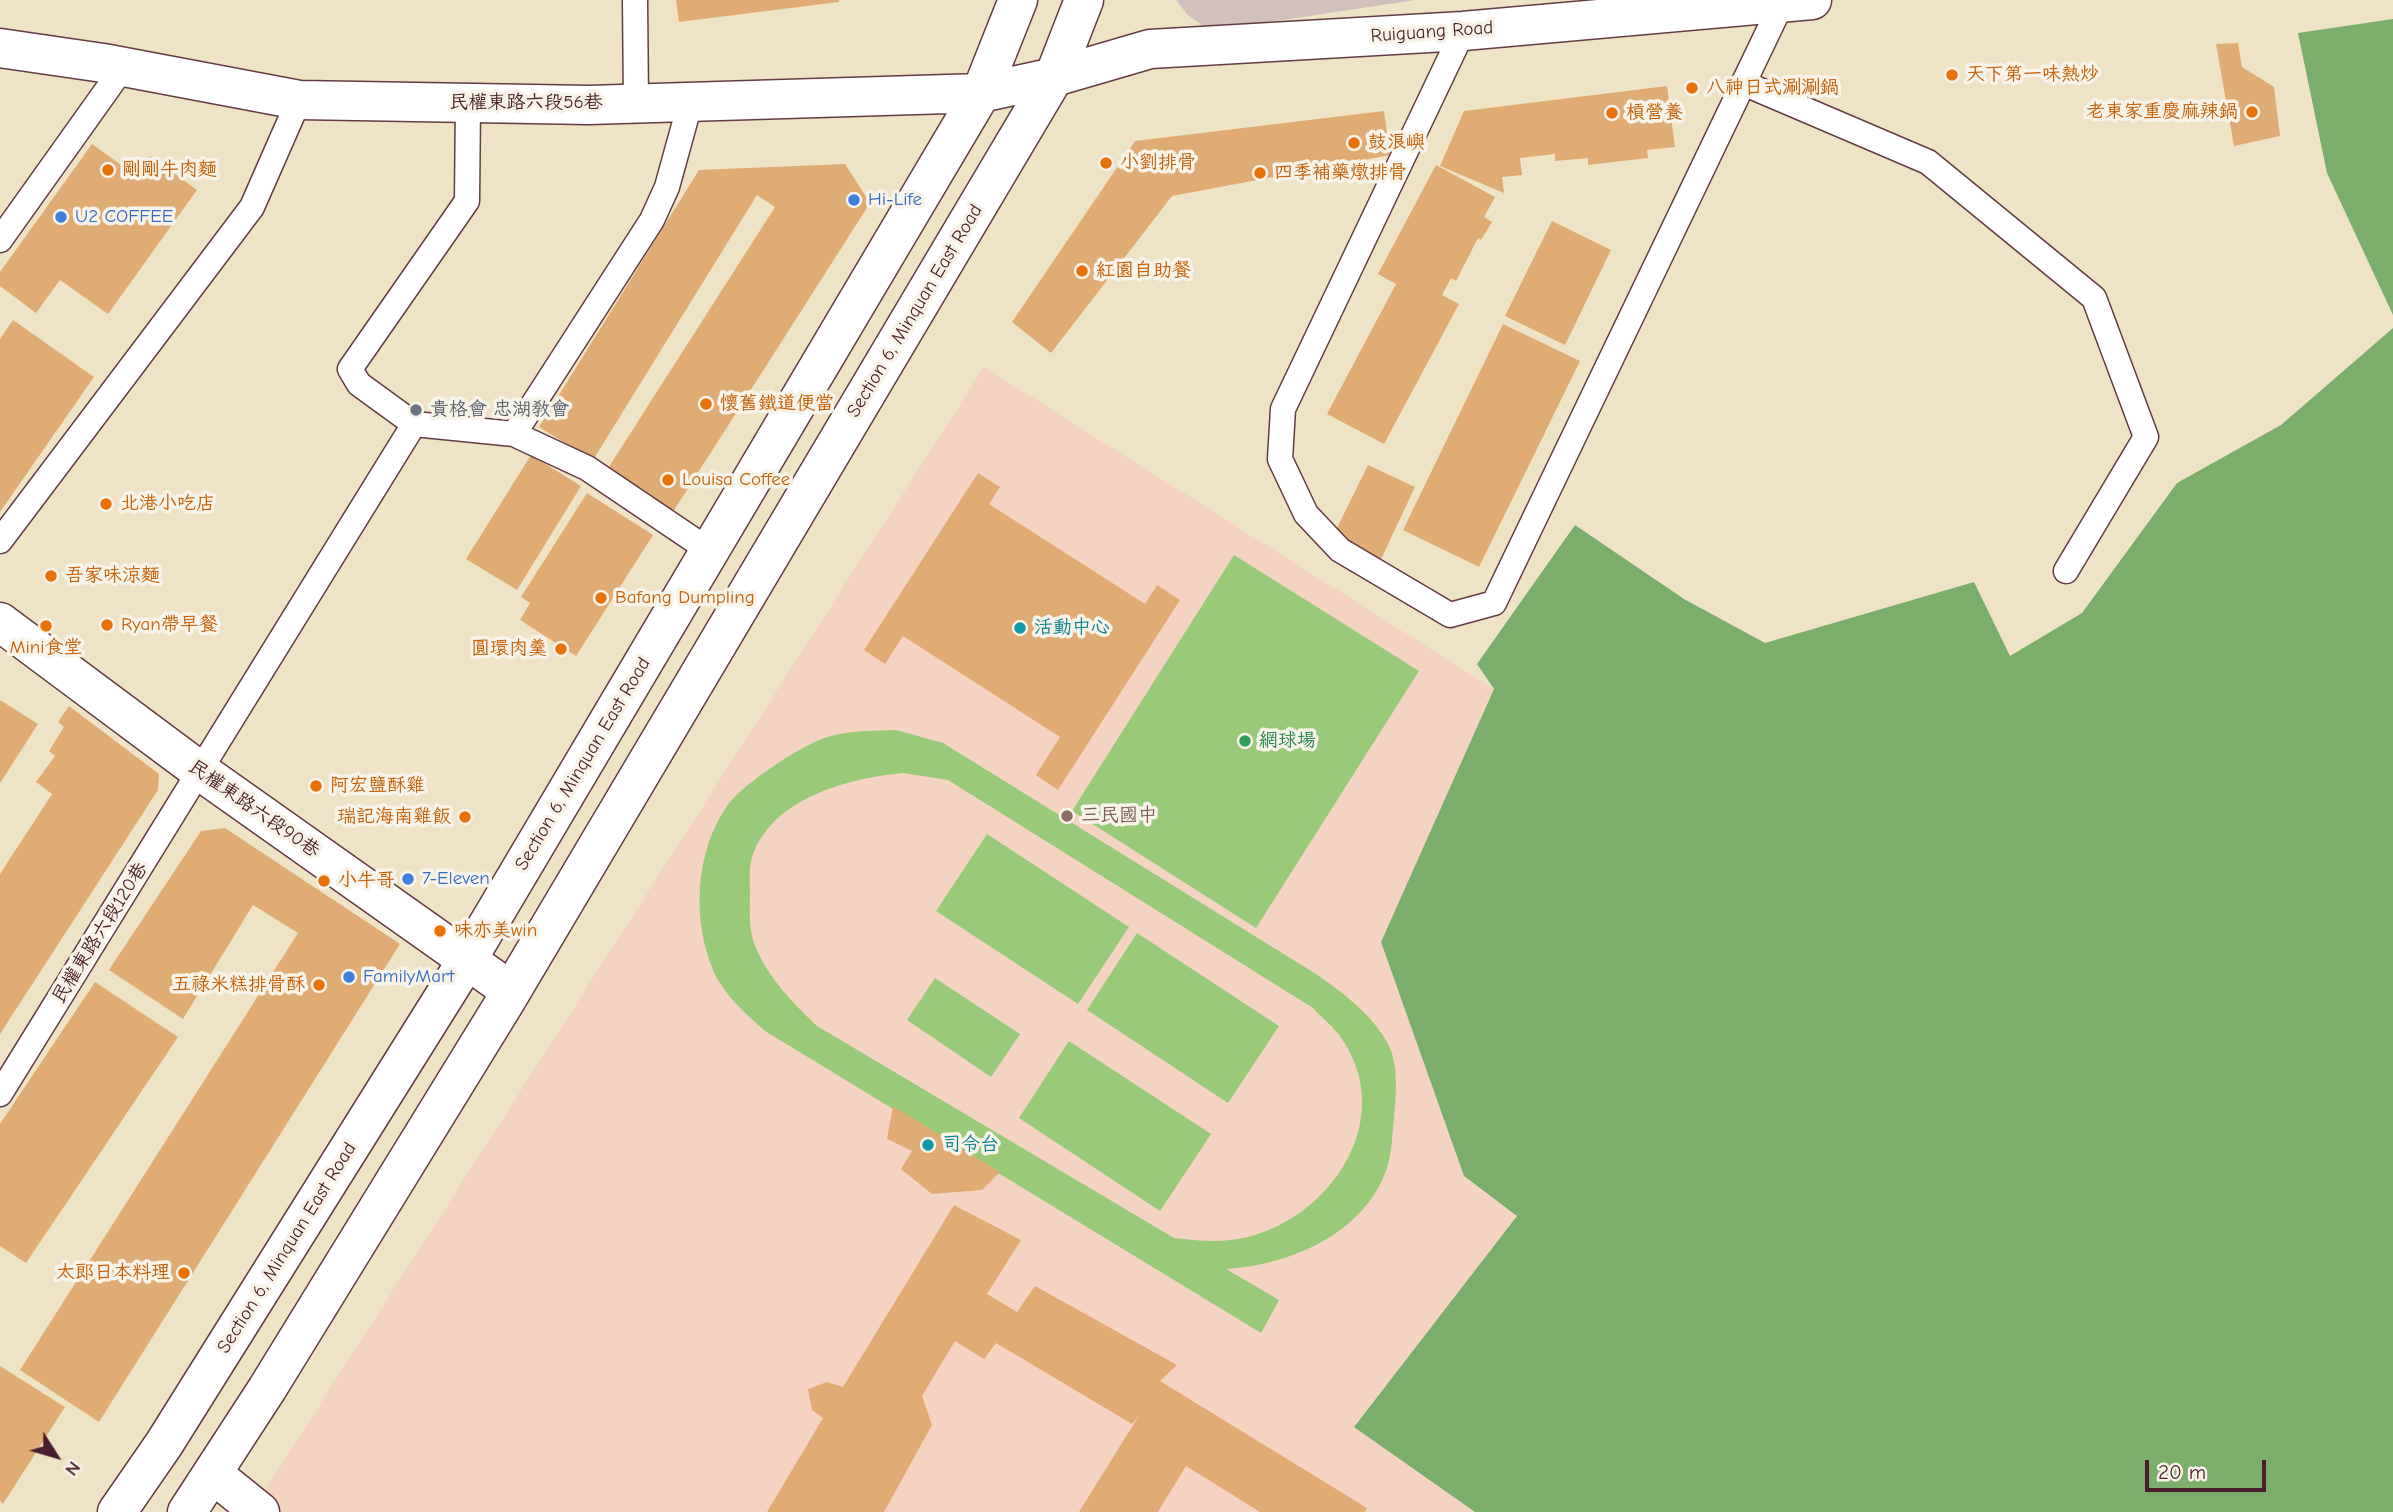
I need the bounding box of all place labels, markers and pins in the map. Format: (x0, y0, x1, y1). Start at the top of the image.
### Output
place label: 天下第一味熱炒 (1966, 64, 2099, 86)
marker: 天下第一味熱炒 (1944, 67, 1960, 83)
place label: 八神日式涮涮鍋 (1706, 77, 1839, 99)
marker: 八神日式涮涮鍋 (1684, 80, 1700, 96)
place label: 老東家重慶麻辣鍋 (2086, 101, 2238, 123)
place label: 槓營養 (1626, 102, 1683, 124)
marker: 老東家重慶麻辣鍋 (2244, 104, 2260, 120)
marker: 槓營養 (1604, 105, 1620, 121)
place label: 鼓浪嶼 (1368, 132, 1425, 154)
marker: 鼓浪嶼 (1346, 135, 1362, 151)
place label: 小劉排骨 (1120, 152, 1196, 174)
marker: 小劉排骨 (1098, 155, 1114, 171)
place label: 剛剛牛肉麵 (122, 159, 217, 181)
marker: 剛剛牛肉麵 (100, 162, 116, 178)
place label: 四季補藥燉排骨 (1274, 162, 1407, 184)
marker: 四季補藥燉排骨 (1252, 165, 1268, 181)
place label: Hi-Life (868, 189, 922, 211)
marker: Hi-Life (846, 192, 862, 208)
place label: U2 COFFEE (75, 206, 173, 228)
marker: U2 COFFEE (53, 209, 69, 225)
place label: 紅園自助餐 (1096, 260, 1191, 282)
marker: 紅園自助餐 (1074, 263, 1090, 279)
place label: 懷舊鐵道便當 (720, 393, 834, 415)
marker: 懷舊鐵道便當 (698, 396, 714, 412)
place label: 貴格會 忠湖教會 (430, 399, 569, 421)
marker: 貴格會 忠湖教會 (408, 402, 424, 418)
place label: Louisa Coffee (682, 469, 790, 491)
marker: Louisa Coffee (660, 472, 676, 488)
place label: 北港小吃店 (120, 493, 215, 515)
marker: 北港小吃店 (98, 496, 114, 512)
place label: 吾家味涼麵 (65, 565, 160, 587)
marker: 吾家味涼麵 (43, 568, 59, 584)
place label: Bafang Dumpling (615, 587, 755, 609)
marker: Bafang Dumpling (593, 590, 609, 606)
place label: Ryan帶早餐 (121, 614, 218, 636)
marker: Ryan帶早餐 (99, 617, 115, 633)
place label: 活動中心 (1034, 617, 1110, 639)
marker: Mini食堂 (38, 618, 54, 634)
marker: 活動中心 (1012, 620, 1028, 636)
place label: Mini食堂 (9, 637, 83, 659)
place label: 圓環肉羹 (471, 638, 547, 660)
marker: 圓環肉羹 (553, 641, 569, 657)
place label: 網球場 (1259, 730, 1316, 752)
marker: 網球場 (1237, 733, 1253, 749)
place label: 阿宏鹽酥雞 (330, 775, 425, 797)
marker: 阿宏鹽酥雞 (308, 778, 324, 794)
place label: 三民國中 (1081, 805, 1157, 827)
place label: 瑞記海南雞飯 (337, 806, 451, 828)
marker: 三民國中 (1059, 808, 1075, 824)
marker: 瑞記海南雞飯 (457, 809, 473, 825)
place label: 7-Eleven (422, 868, 490, 890)
place label: 小牛哥 (338, 870, 395, 892)
marker: 7-Eleven (400, 871, 416, 887)
marker: 小牛哥 (316, 873, 332, 889)
place label: 味亦美win (454, 920, 537, 942)
marker: 味亦美win (432, 923, 448, 939)
place label: FamilyMart (363, 966, 454, 988)
marker: FamilyMart (341, 969, 357, 985)
place label: 五祿米糕排骨酥 (172, 974, 305, 996)
marker: 五祿米糕排骨酥 (311, 977, 327, 993)
place label: 司令台 (942, 1134, 999, 1156)
marker: 司令台 (920, 1137, 936, 1153)
place label: 太郎日本料理 (56, 1262, 170, 1284)
marker: 太郎日本料理 (176, 1265, 192, 1281)

